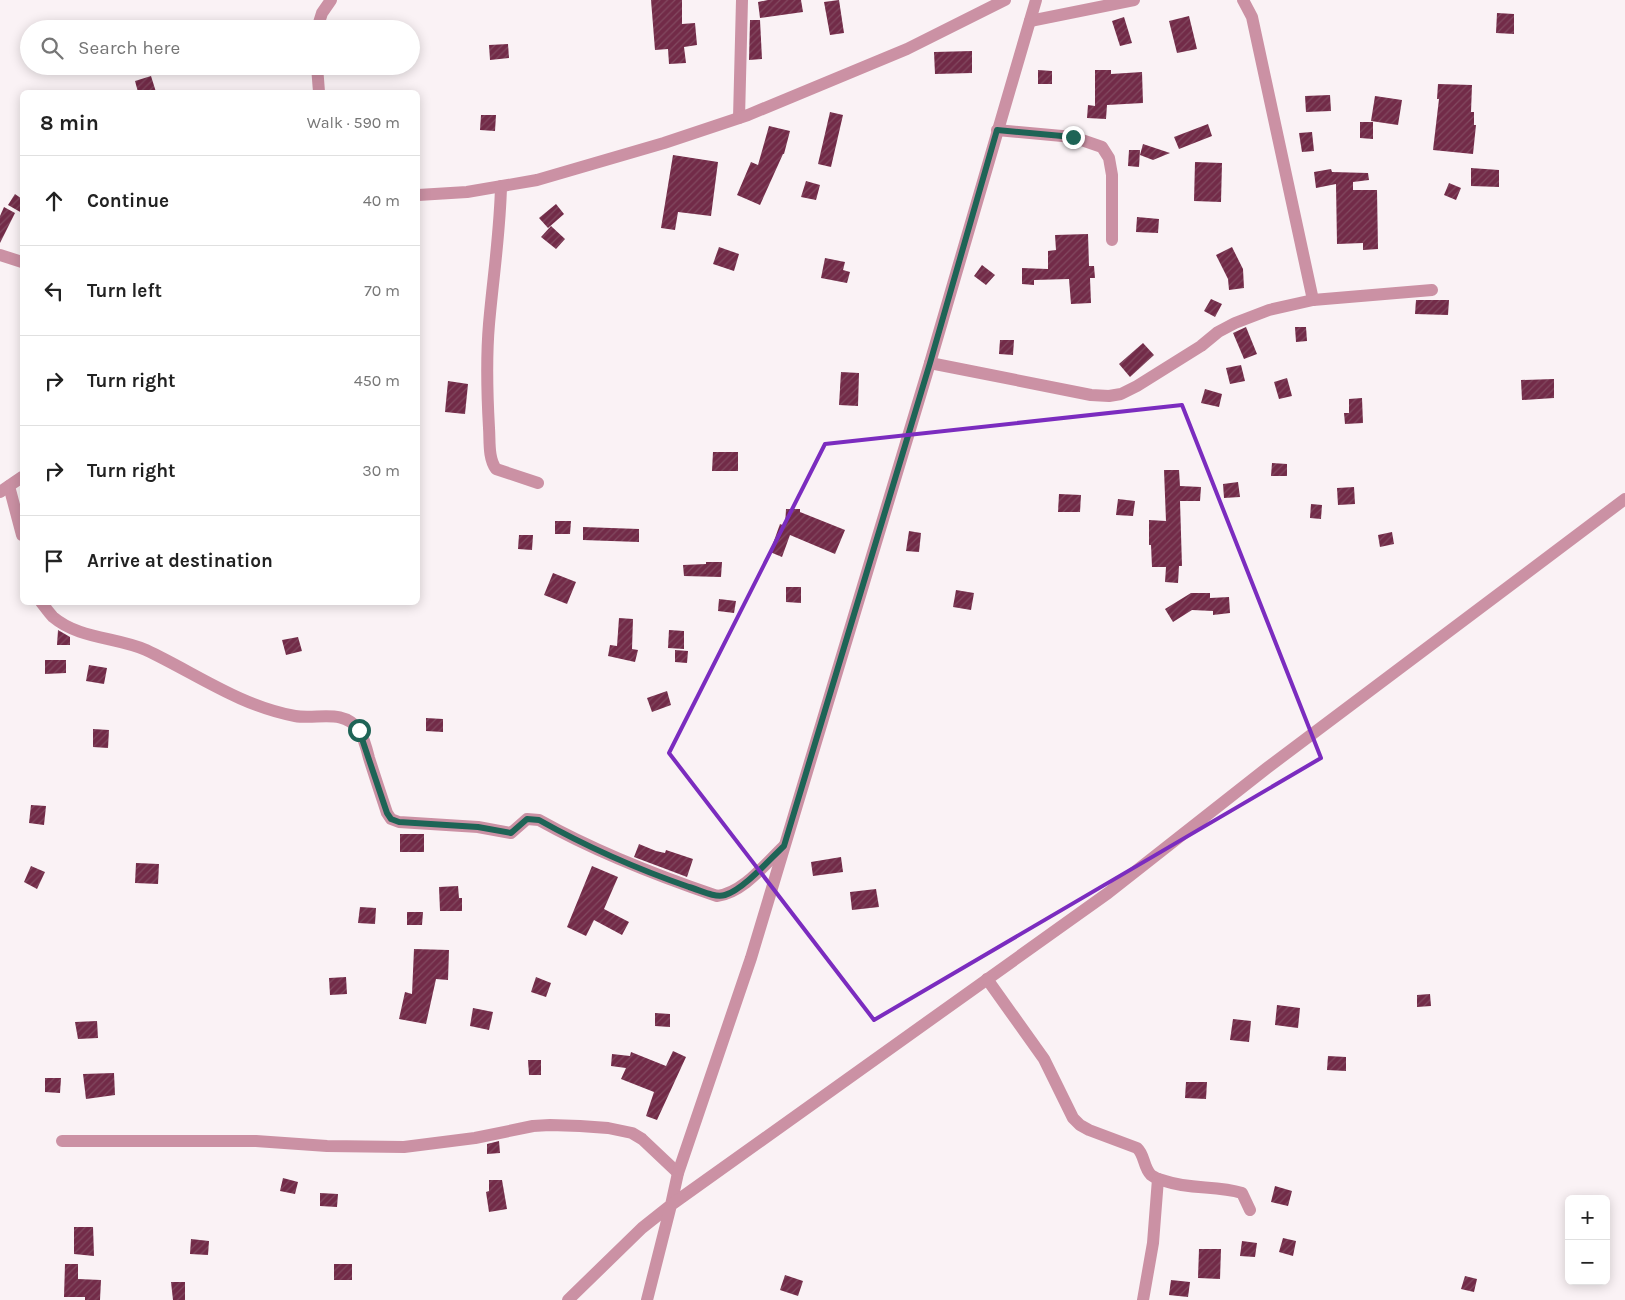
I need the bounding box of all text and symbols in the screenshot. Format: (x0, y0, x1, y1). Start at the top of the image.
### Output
search box (20, 20, 420, 75)
icon: search (38, 34, 66, 62)
text: Search here (78, 37, 180, 59)
text: 8 min (40, 111, 99, 135)
text: Walk · 590 m (307, 113, 400, 132)
route end (1062, 126, 1085, 149)
icon: ahead (40, 187, 68, 215)
text: Continue (87, 190, 169, 212)
text: 40 m (363, 191, 400, 210)
icon: left (40, 277, 68, 305)
text: Turn left (87, 280, 162, 302)
text: 70 m (364, 281, 400, 300)
icon: right (40, 367, 68, 395)
text: Turn right (87, 370, 176, 392)
text: 450 m (354, 371, 400, 390)
icon: right (40, 457, 68, 485)
text: Turn right (87, 460, 176, 482)
text: 30 m (362, 461, 400, 480)
icon: arrive (40, 547, 68, 575)
text: Arrive at destination (87, 550, 273, 572)
route start (348, 719, 371, 742)
map controls (1565, 1195, 1610, 1285)
button: + (1565, 1195, 1610, 1240)
button: − (1565, 1240, 1610, 1285)

